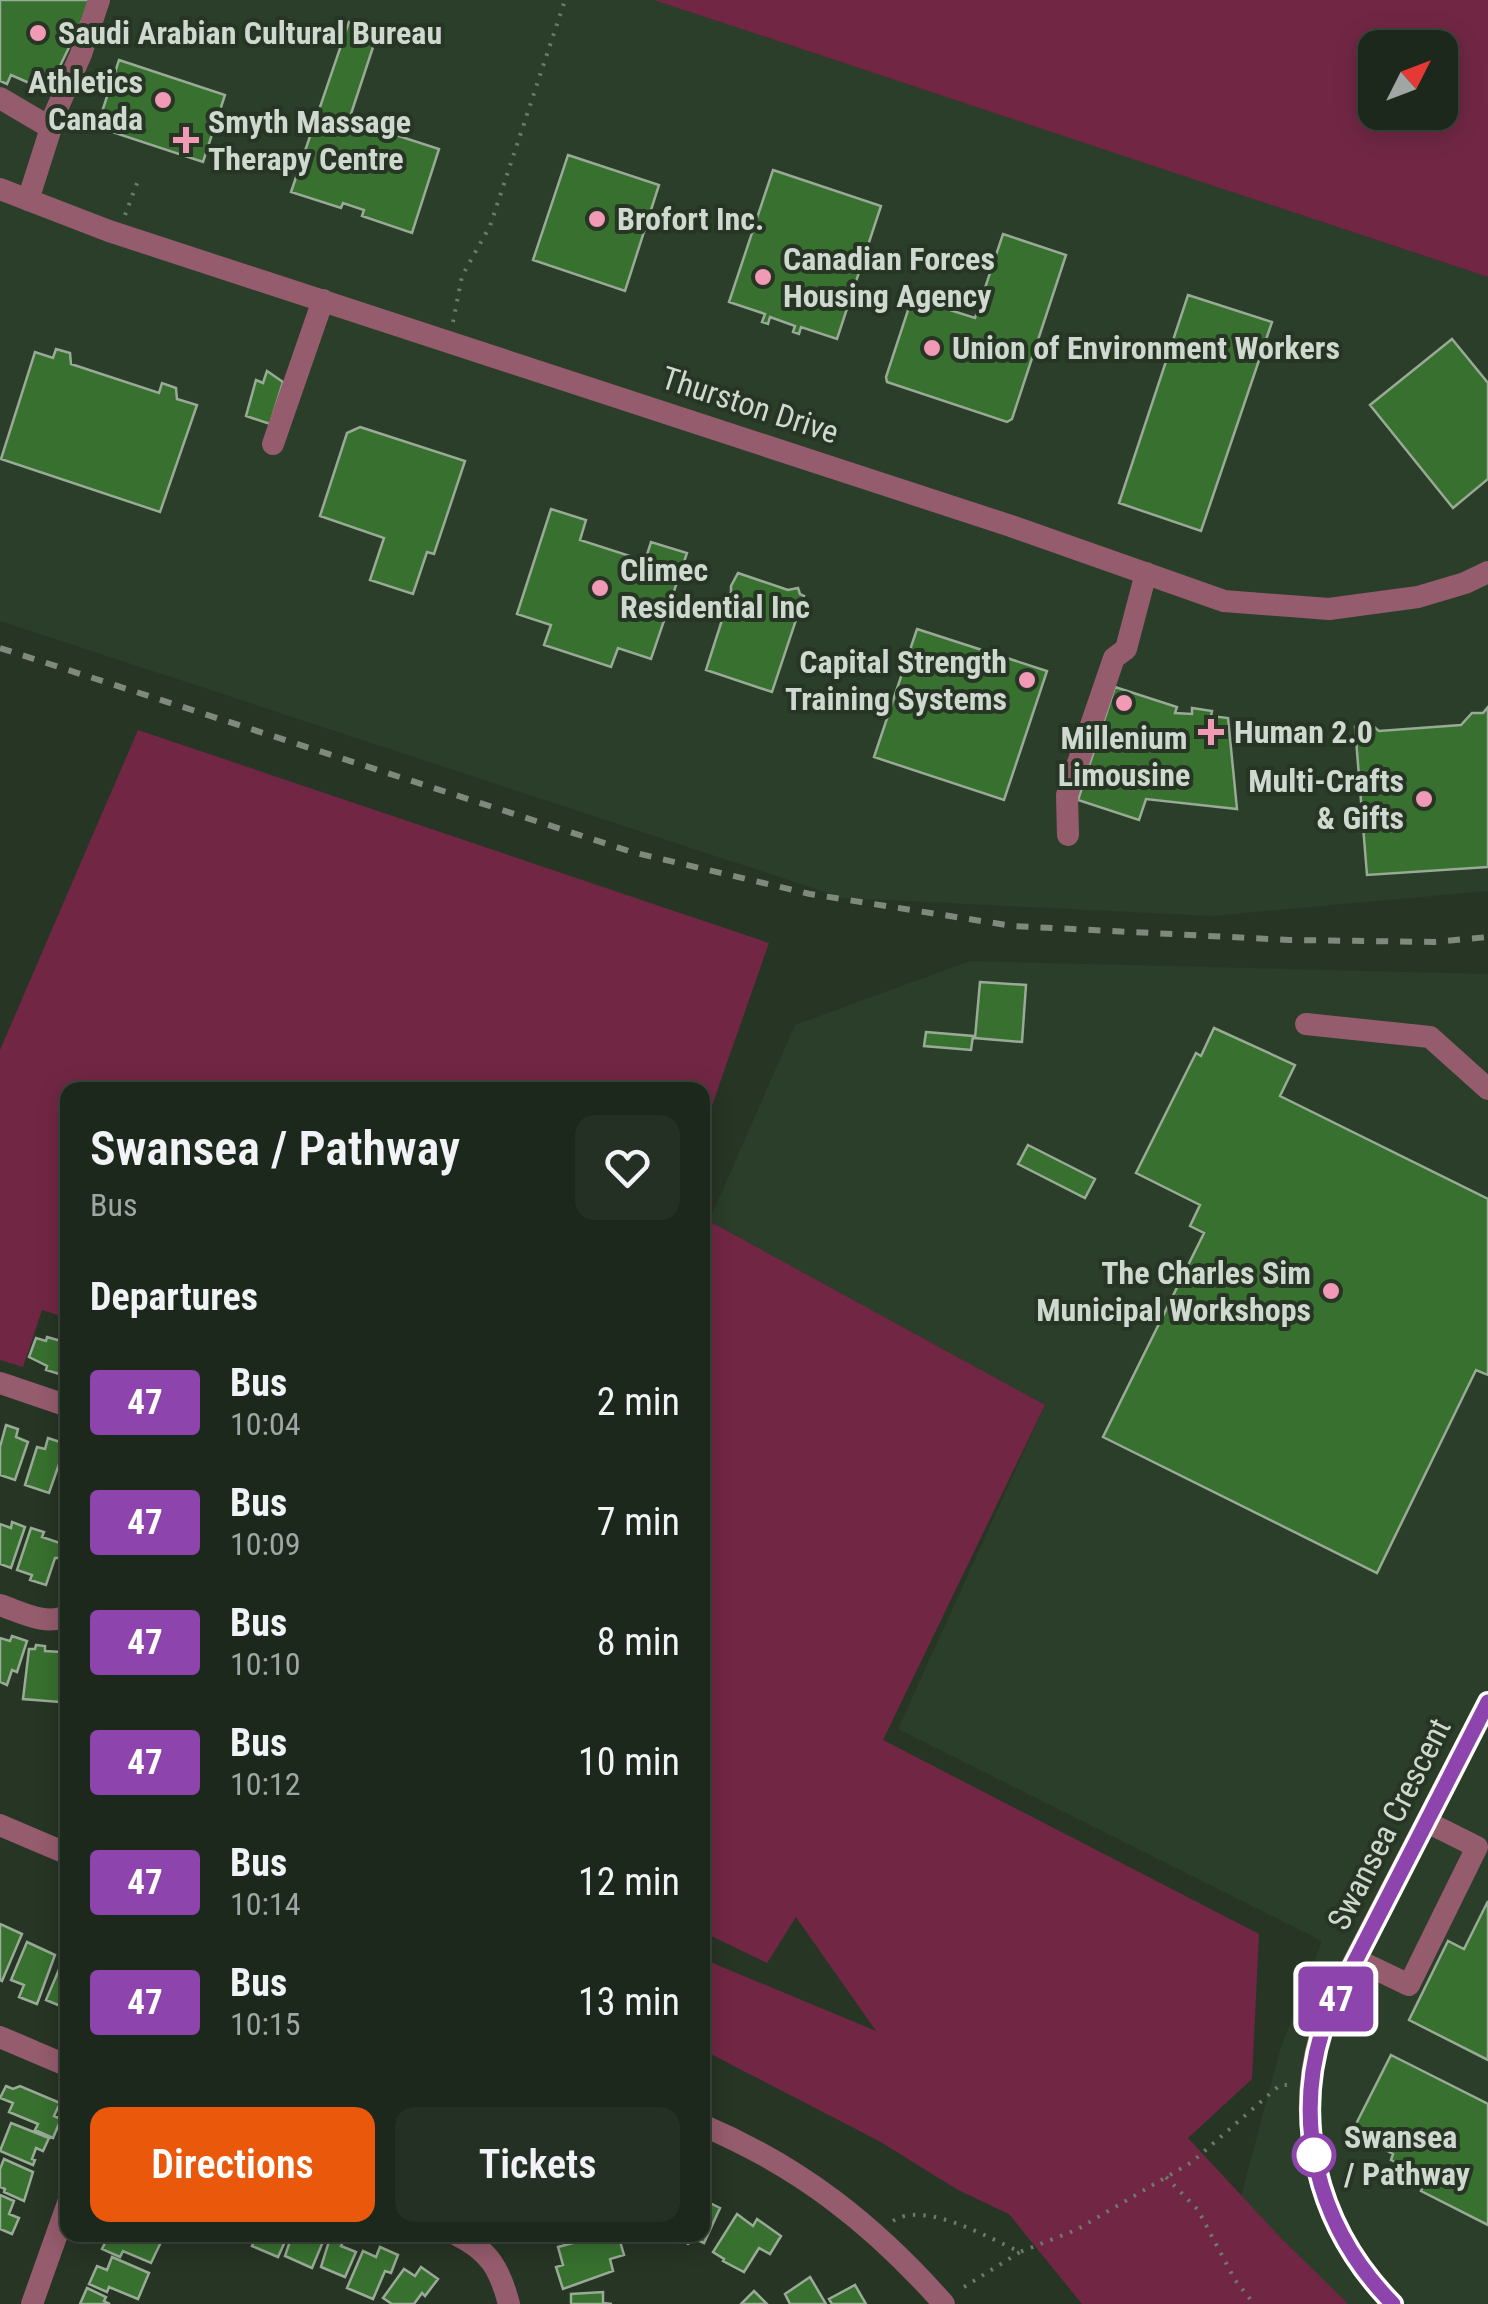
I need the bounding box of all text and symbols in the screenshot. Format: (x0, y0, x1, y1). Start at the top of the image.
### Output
place label: Saudi Arabian Cultural Bureau (58, 14, 442, 52)
marker: Saudi Arabian Cultural Bureau (27, 22, 49, 44)
north arrow (1358, 30, 1458, 130)
map controls (1358, 30, 1458, 130)
place label: Athletics Canada (28, 63, 143, 138)
marker: Athletics Canada (152, 89, 174, 111)
place label: Smyth Massage Therapy Centre (208, 103, 411, 178)
marker: Smyth Massage Therapy Centre (173, 127, 199, 153)
place label: Brofort Inc. (617, 200, 764, 238)
marker: Brofort Inc. (586, 208, 608, 230)
place label: Canadian Forces Housing Agency (783, 240, 995, 315)
marker: Canadian Forces Housing Agency (752, 266, 774, 288)
place label: Union of Environment Workers (952, 329, 1340, 367)
marker: Union of Environment Workers (921, 337, 943, 359)
street label: Thurston Drive (657, 359, 843, 451)
place label: Climec Residential Inc (620, 551, 810, 626)
marker: Climec Residential Inc (589, 577, 611, 599)
place label: Capital Strength Training Systems (785, 643, 1007, 718)
marker: Capital Strength Training Systems (1016, 669, 1038, 691)
marker: Millenium Limousine (1113, 692, 1135, 714)
place label: Human 2.0 (1234, 713, 1373, 751)
place label: Millenium Limousine (1058, 719, 1190, 794)
marker: Human 2.0 (1198, 719, 1224, 745)
place label: Multi-Crafts & Gifts (1248, 762, 1404, 837)
marker: Multi-Crafts & Gifts (1413, 788, 1435, 810)
button: heart (575, 1115, 680, 1220)
text: Swansea / Pathway (90, 1120, 460, 1177)
text: Bus (90, 1186, 138, 1224)
place label: The Charles Sim Municipal Workshops (1036, 1254, 1311, 1329)
text: Departures (90, 1275, 258, 1319)
marker: The Charles Sim Municipal Workshops (1320, 1280, 1342, 1302)
text: Bus (230, 1361, 287, 1405)
text: 2 min (597, 1380, 680, 1424)
text: 47 (127, 1382, 163, 1423)
text: 10:04 (230, 1405, 301, 1443)
text: Bus (230, 1481, 287, 1525)
text: 7 min (597, 1500, 680, 1544)
text: 47 (127, 1502, 163, 1543)
text: 10:09 (230, 1525, 301, 1563)
text: Bus (230, 1601, 287, 1645)
text: 8 min (597, 1620, 680, 1664)
text: 47 (127, 1622, 163, 1663)
text: 10:10 (230, 1645, 301, 1683)
street label: Swansea Crescent (1319, 1712, 1459, 1936)
text: Bus (230, 1721, 287, 1765)
text: 10 min (578, 1740, 680, 1784)
text: 47 (127, 1742, 163, 1783)
text: 10:12 (230, 1765, 301, 1803)
text: Bus (230, 1841, 287, 1885)
text: 12 min (578, 1860, 680, 1904)
text: 47 (127, 1862, 163, 1903)
text: 10:14 (230, 1885, 301, 1923)
text: Bus (230, 1961, 287, 2005)
line badge: 47 (1291, 1966, 1381, 2032)
text: 47 (1318, 1979, 1354, 2020)
text: 13 min (578, 1980, 680, 2024)
text: 47 (127, 1982, 163, 2023)
text: 10:15 (230, 2005, 301, 2043)
button: Directions (90, 2107, 375, 2222)
button: Tickets (395, 2107, 680, 2222)
place label: Swansea / Pathway (1343, 2118, 1470, 2193)
marker: Swansea / Pathway (1293, 2134, 1335, 2176)

